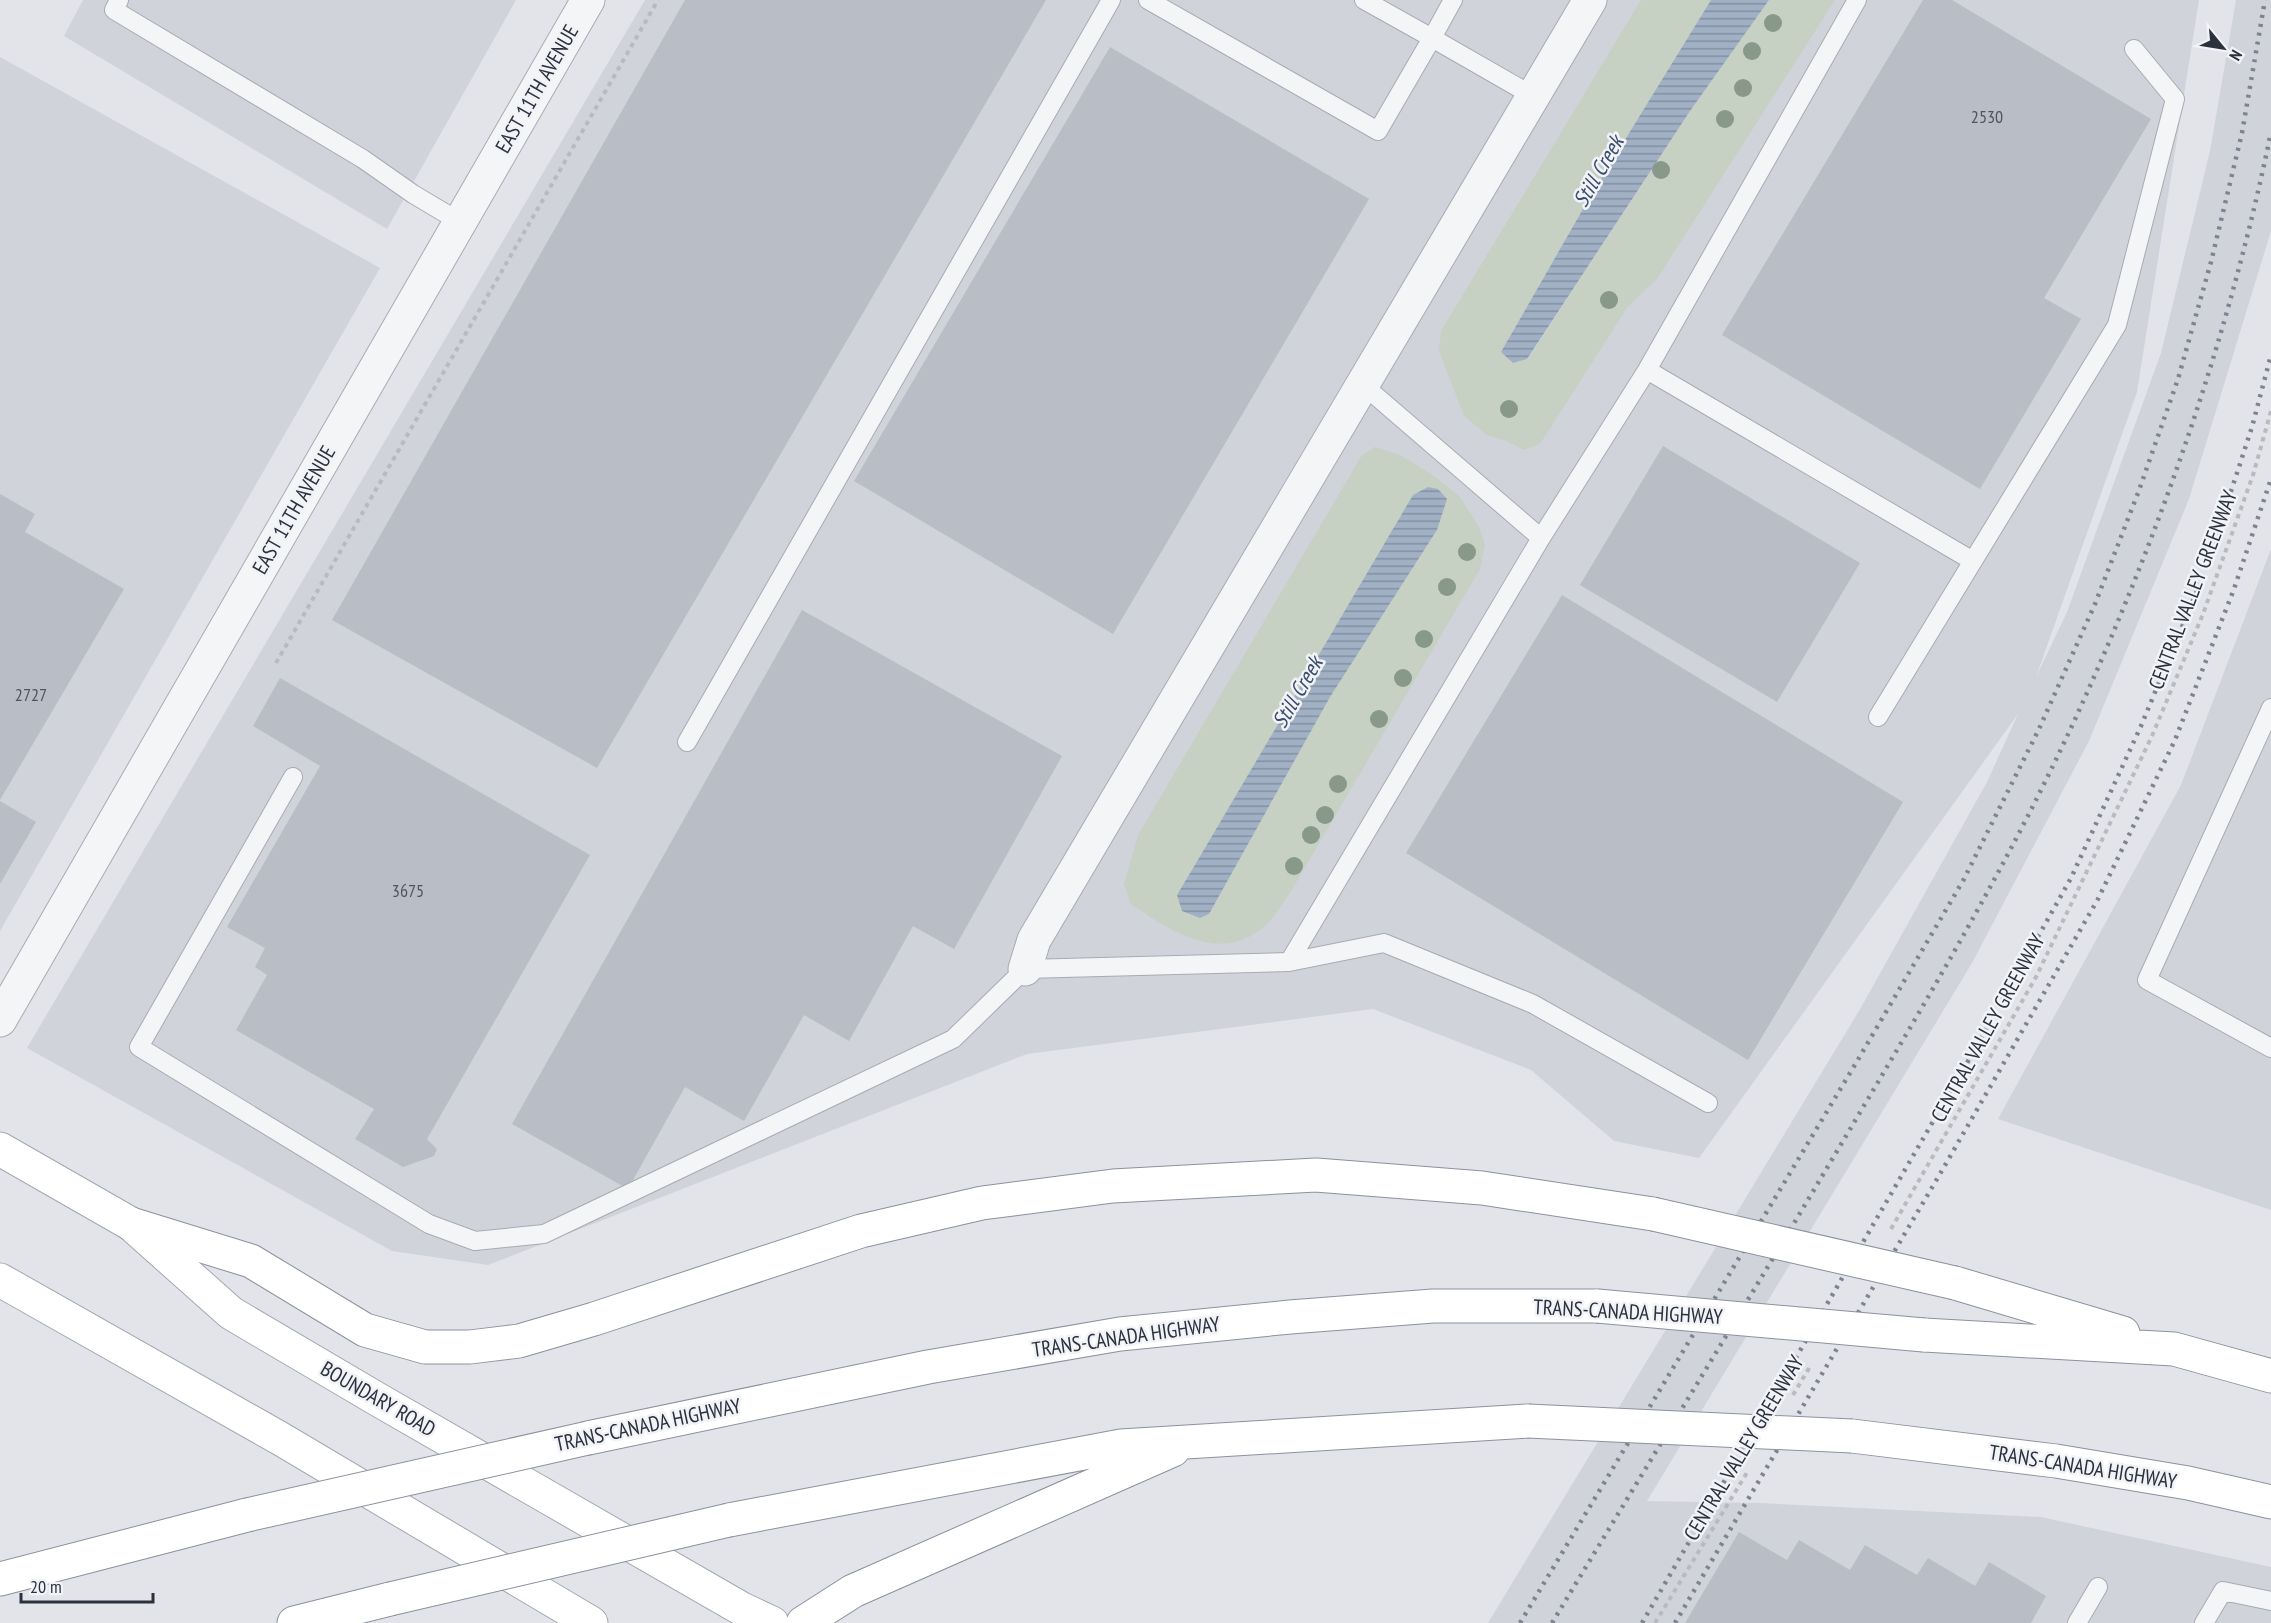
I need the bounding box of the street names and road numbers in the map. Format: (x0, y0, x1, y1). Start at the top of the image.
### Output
street label: EAST 11TH AVENUE (489, 20, 584, 158)
street label: EAST 11TH AVENUE (246, 441, 341, 579)
street label: CENTRAL VALLEY GREENWAY (2142, 486, 2243, 693)
street label: CENTRAL VALLEY GREENWAY (1925, 928, 2051, 1127)
street label: TRANS-CANADA HIGHWAY (1533, 1293, 1724, 1330)
street label: TRANS-CANADA HIGHWAY (1030, 1310, 1222, 1363)
street label: CENTRAL VALLEY GREENWAY (1678, 1350, 1810, 1545)
street label: BOUNDARY ROAD (316, 1355, 441, 1442)
street label: TRANS-CANADA HIGHWAY (552, 1392, 744, 1457)
street label: TRANS-CANADA HIGHWAY (1987, 1438, 2179, 1495)

